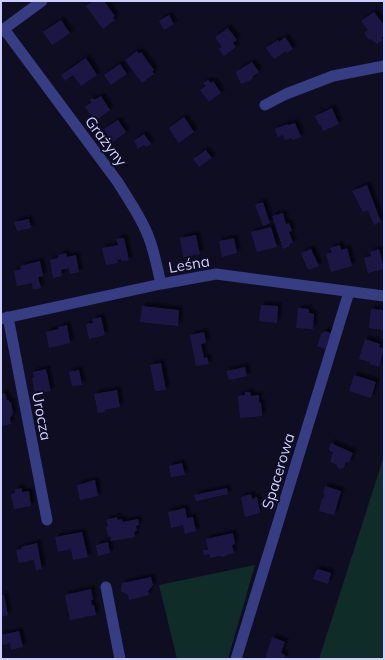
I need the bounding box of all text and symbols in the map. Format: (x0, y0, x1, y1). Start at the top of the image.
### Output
street label: Grażyny (81, 112, 131, 170)
street label: Leśna (167, 251, 211, 277)
street label: Urocza (28, 390, 56, 442)
street label: Spacerowa (257, 431, 299, 511)

